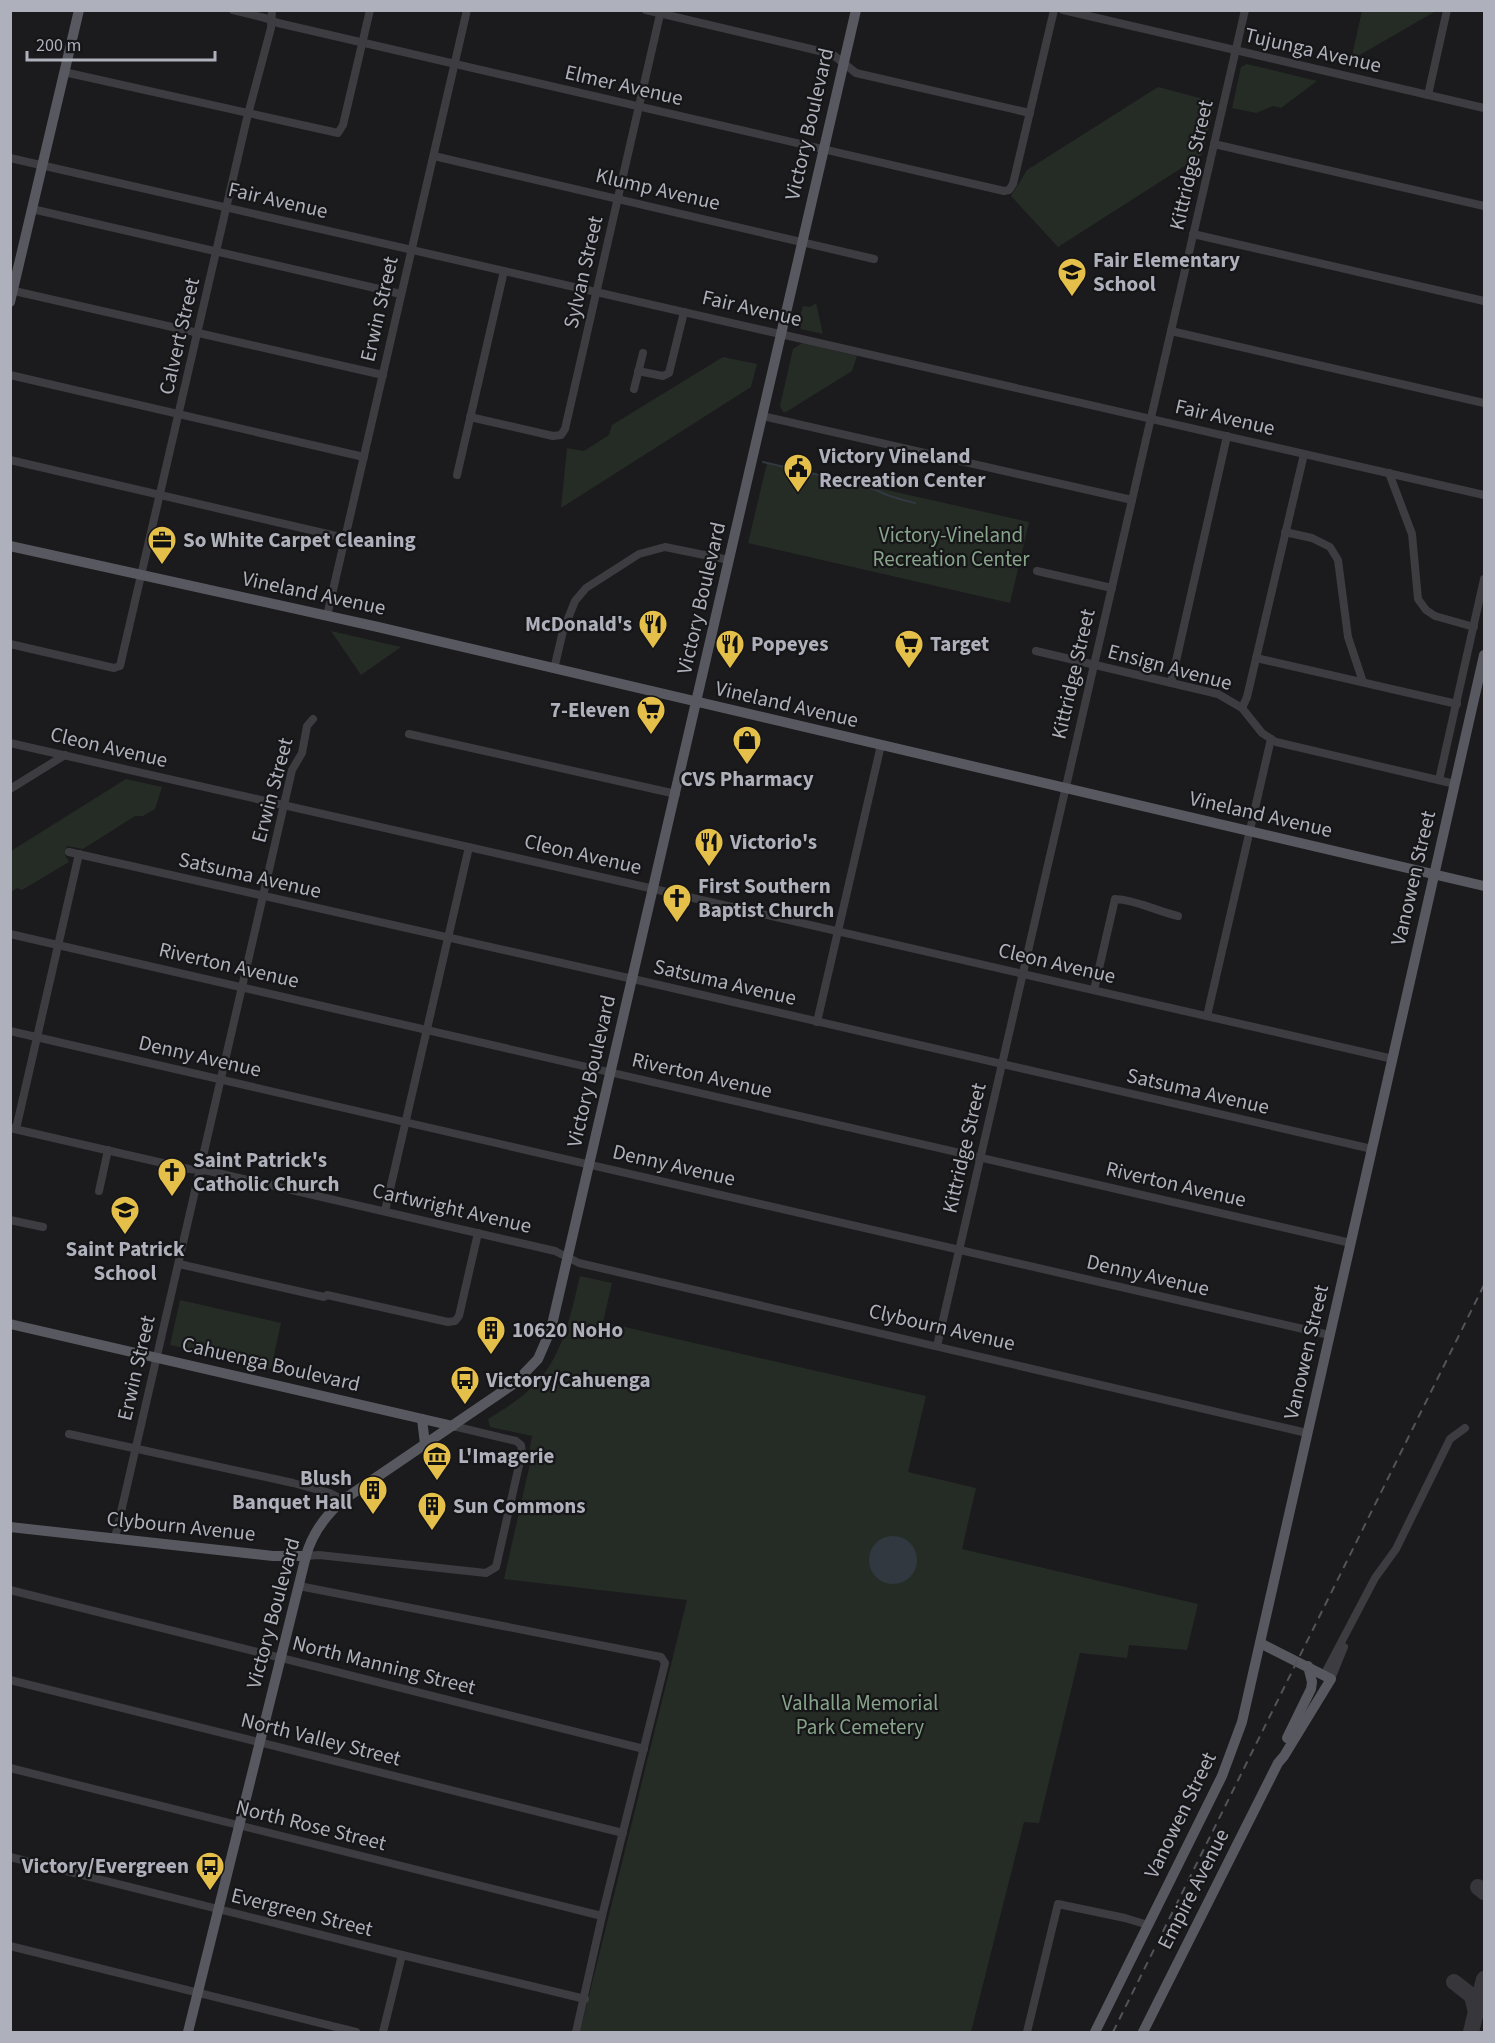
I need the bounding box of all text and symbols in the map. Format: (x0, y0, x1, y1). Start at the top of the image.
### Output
street label: Tujunga Avenue (1242, 20, 1384, 80)
scale bar (27, 24, 214, 62)
text: 200 m (36, 33, 81, 58)
street label: Victory Boulevard (777, 45, 841, 203)
street label: Elmer Avenue (562, 57, 686, 113)
street label: Kittridge Street (1161, 97, 1221, 233)
street label: Klump Avenue (593, 160, 723, 218)
street label: Fair Avenue (225, 174, 331, 226)
street label: Sylvan Street (555, 213, 611, 331)
place label: Fair Elementary School (1093, 245, 1240, 299)
street label: Erwin Street (352, 253, 406, 365)
school or university icon: Fair Elementary School (1056, 256, 1088, 298)
street label: Calvert Street (151, 275, 207, 397)
street label: Fair Avenue (699, 282, 805, 334)
street label: Fair Avenue (1172, 391, 1278, 443)
place label: Victory Vineland Recreation Center (818, 441, 986, 495)
public building icon: Victory Vineland Recreation Center (782, 452, 814, 494)
street label: Victory Boulevard (669, 519, 733, 677)
park label: Victory-Vineland Recreation Center (873, 520, 1030, 574)
office icon: So White Carpet Cleaning (146, 524, 178, 566)
place label: So White Carpet Cleaning (183, 525, 416, 555)
street label: Vineland Avenue (240, 563, 388, 623)
street label: Kittridge Street (1043, 606, 1103, 742)
restaurant icon: McDonald's (637, 608, 669, 650)
place label: McDonald's (525, 609, 632, 639)
restaurant icon: Popeyes (714, 628, 746, 670)
supermarket icon: Target (893, 628, 925, 670)
place label: Popeyes (751, 629, 828, 659)
place label: Target (930, 629, 989, 659)
street label: Ensign Avenue (1105, 636, 1235, 698)
street label: Vineland Avenue (713, 673, 861, 735)
supermarket icon: 7-Eleven (635, 694, 667, 736)
place label: 7-Eleven (550, 695, 630, 725)
street label: Cleon Avenue (47, 719, 171, 775)
shop icon: CVS Pharmacy (731, 724, 763, 766)
street label: Erwin Street (244, 734, 300, 846)
place label: CVS Pharmacy (680, 764, 814, 794)
street label: Vineland Avenue (1187, 783, 1335, 845)
street label: Vanowen Street (1383, 808, 1443, 948)
street label: Cleon Avenue (521, 826, 645, 882)
restaurant icon: Victorio's (693, 826, 725, 868)
place label: Victorio's (729, 827, 817, 857)
street label: Satsuma Avenue (176, 844, 324, 906)
place label: First Southern Baptist Church (698, 871, 834, 925)
church icon: First Southern Baptist Church (661, 882, 693, 924)
street label: Riverton Avenue (156, 934, 302, 996)
street label: Cleon Avenue (995, 935, 1119, 991)
street label: Satsuma Avenue (651, 951, 799, 1013)
street label: Victory Boulevard (559, 992, 623, 1150)
street label: Denny Avenue (136, 1027, 264, 1085)
street label: Riverton Avenue (629, 1044, 775, 1106)
street label: Satsuma Avenue (1124, 1060, 1272, 1122)
street label: Kittridge Street (934, 1080, 994, 1216)
street label: Denny Avenue (610, 1136, 738, 1194)
place label: Saint Patrick's Catholic Church (193, 1145, 340, 1199)
street label: Riverton Avenue (1103, 1153, 1249, 1215)
church icon: Saint Patrick's Catholic Church (156, 1156, 188, 1198)
street label: Cartwright Avenue (369, 1175, 535, 1241)
school or university icon: Saint Patrick School (109, 1194, 141, 1236)
place label: Saint Patrick School (66, 1234, 185, 1288)
street label: Denny Avenue (1084, 1246, 1212, 1304)
street label: Vanowen Street (1276, 1282, 1336, 1422)
street label: Clybourn Avenue (866, 1296, 1018, 1358)
street label: Erwin Street (109, 1312, 163, 1424)
building icon: 10620 NoHo (475, 1314, 507, 1356)
place label: 10620 NoHo (512, 1315, 623, 1345)
street label: Cahuenga Boulevard (179, 1329, 363, 1399)
bus stop icon: Victory/Cahuenga (449, 1364, 481, 1406)
place label: Victory/Cahuenga (485, 1365, 651, 1395)
museum icon: L'Imagerie (421, 1440, 453, 1482)
place label: L'Imagerie (458, 1441, 554, 1471)
place label: Blush Banquet Hall (232, 1463, 352, 1517)
building icon: Blush Banquet Hall (357, 1474, 389, 1516)
building icon: Sun Commons (416, 1490, 448, 1532)
place label: Sun Commons (453, 1491, 586, 1521)
street label: Clybourn Avenue (105, 1503, 257, 1549)
street label: Victory Boulevard (238, 1534, 308, 1692)
street label: North Manning Street (289, 1628, 479, 1702)
park label: Valhalla Memorial Park Cemetery (782, 1688, 938, 1742)
street label: North Valley Street (238, 1705, 404, 1773)
street label: Vanowen Street (1136, 1747, 1224, 1883)
street label: North Rose Street (233, 1792, 389, 1858)
street label: Empire Avenue (1150, 1824, 1236, 1954)
bus stop icon: Victory/Evergreen (194, 1850, 226, 1892)
place label: Victory/Evergreen (21, 1851, 189, 1881)
street label: Evergreen Street (228, 1880, 376, 1944)

